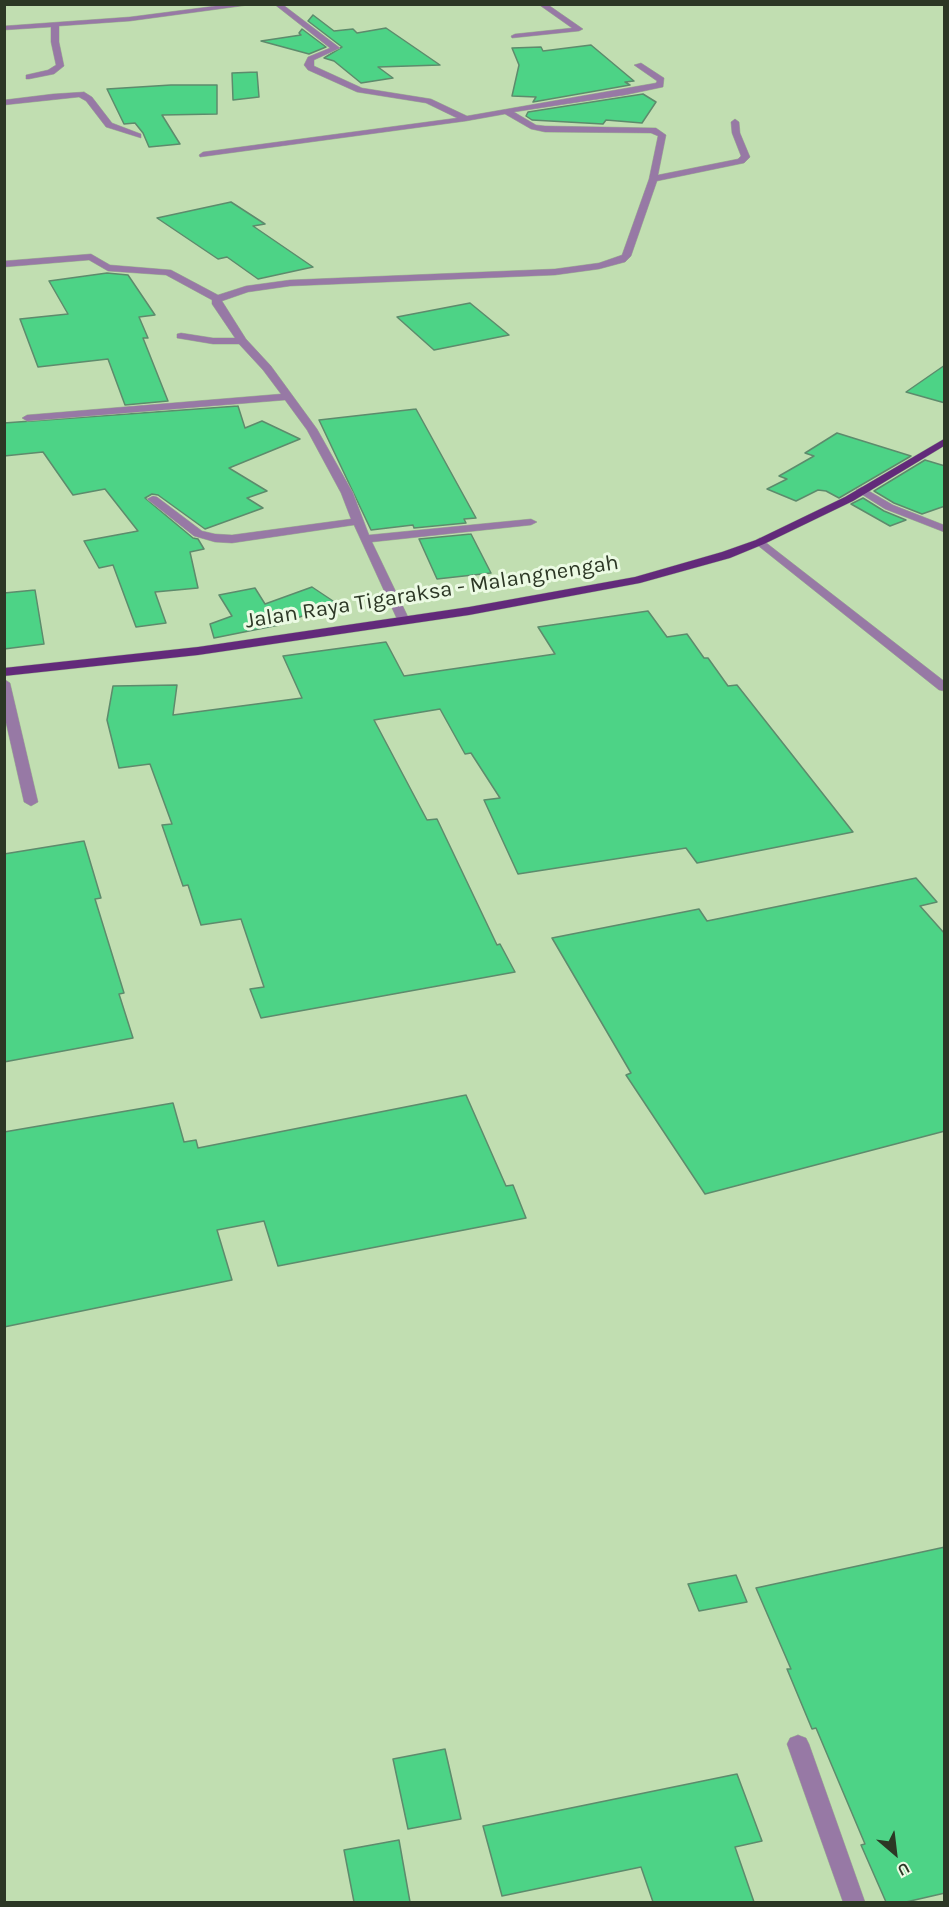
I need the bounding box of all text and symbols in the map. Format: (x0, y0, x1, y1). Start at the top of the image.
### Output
street label: Jalan Raya Tigaraksa - Malangnengah (243, 549, 621, 635)
north arrow (865, 1823, 925, 1883)
text: U (894, 1858, 913, 1880)

